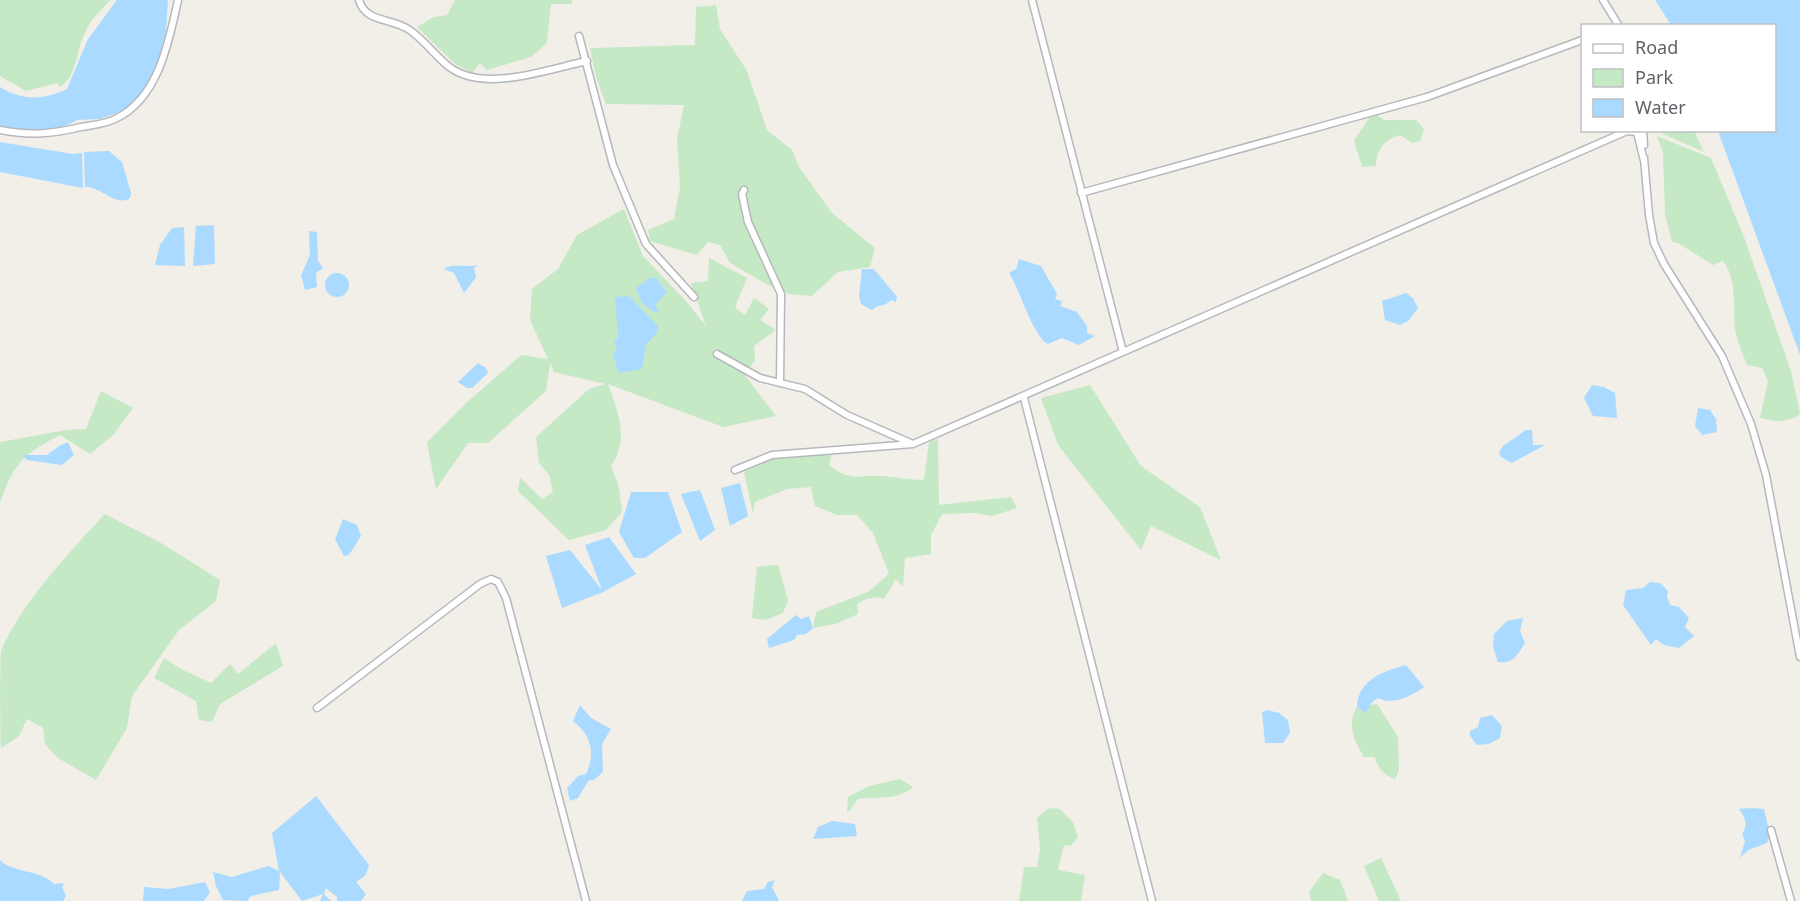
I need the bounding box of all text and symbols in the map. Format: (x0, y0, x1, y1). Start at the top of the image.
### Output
legend (1581, 24, 1776, 132)
text: Road (1635, 35, 1678, 59)
text: Park (1635, 65, 1673, 89)
text: Water (1635, 95, 1686, 119)

